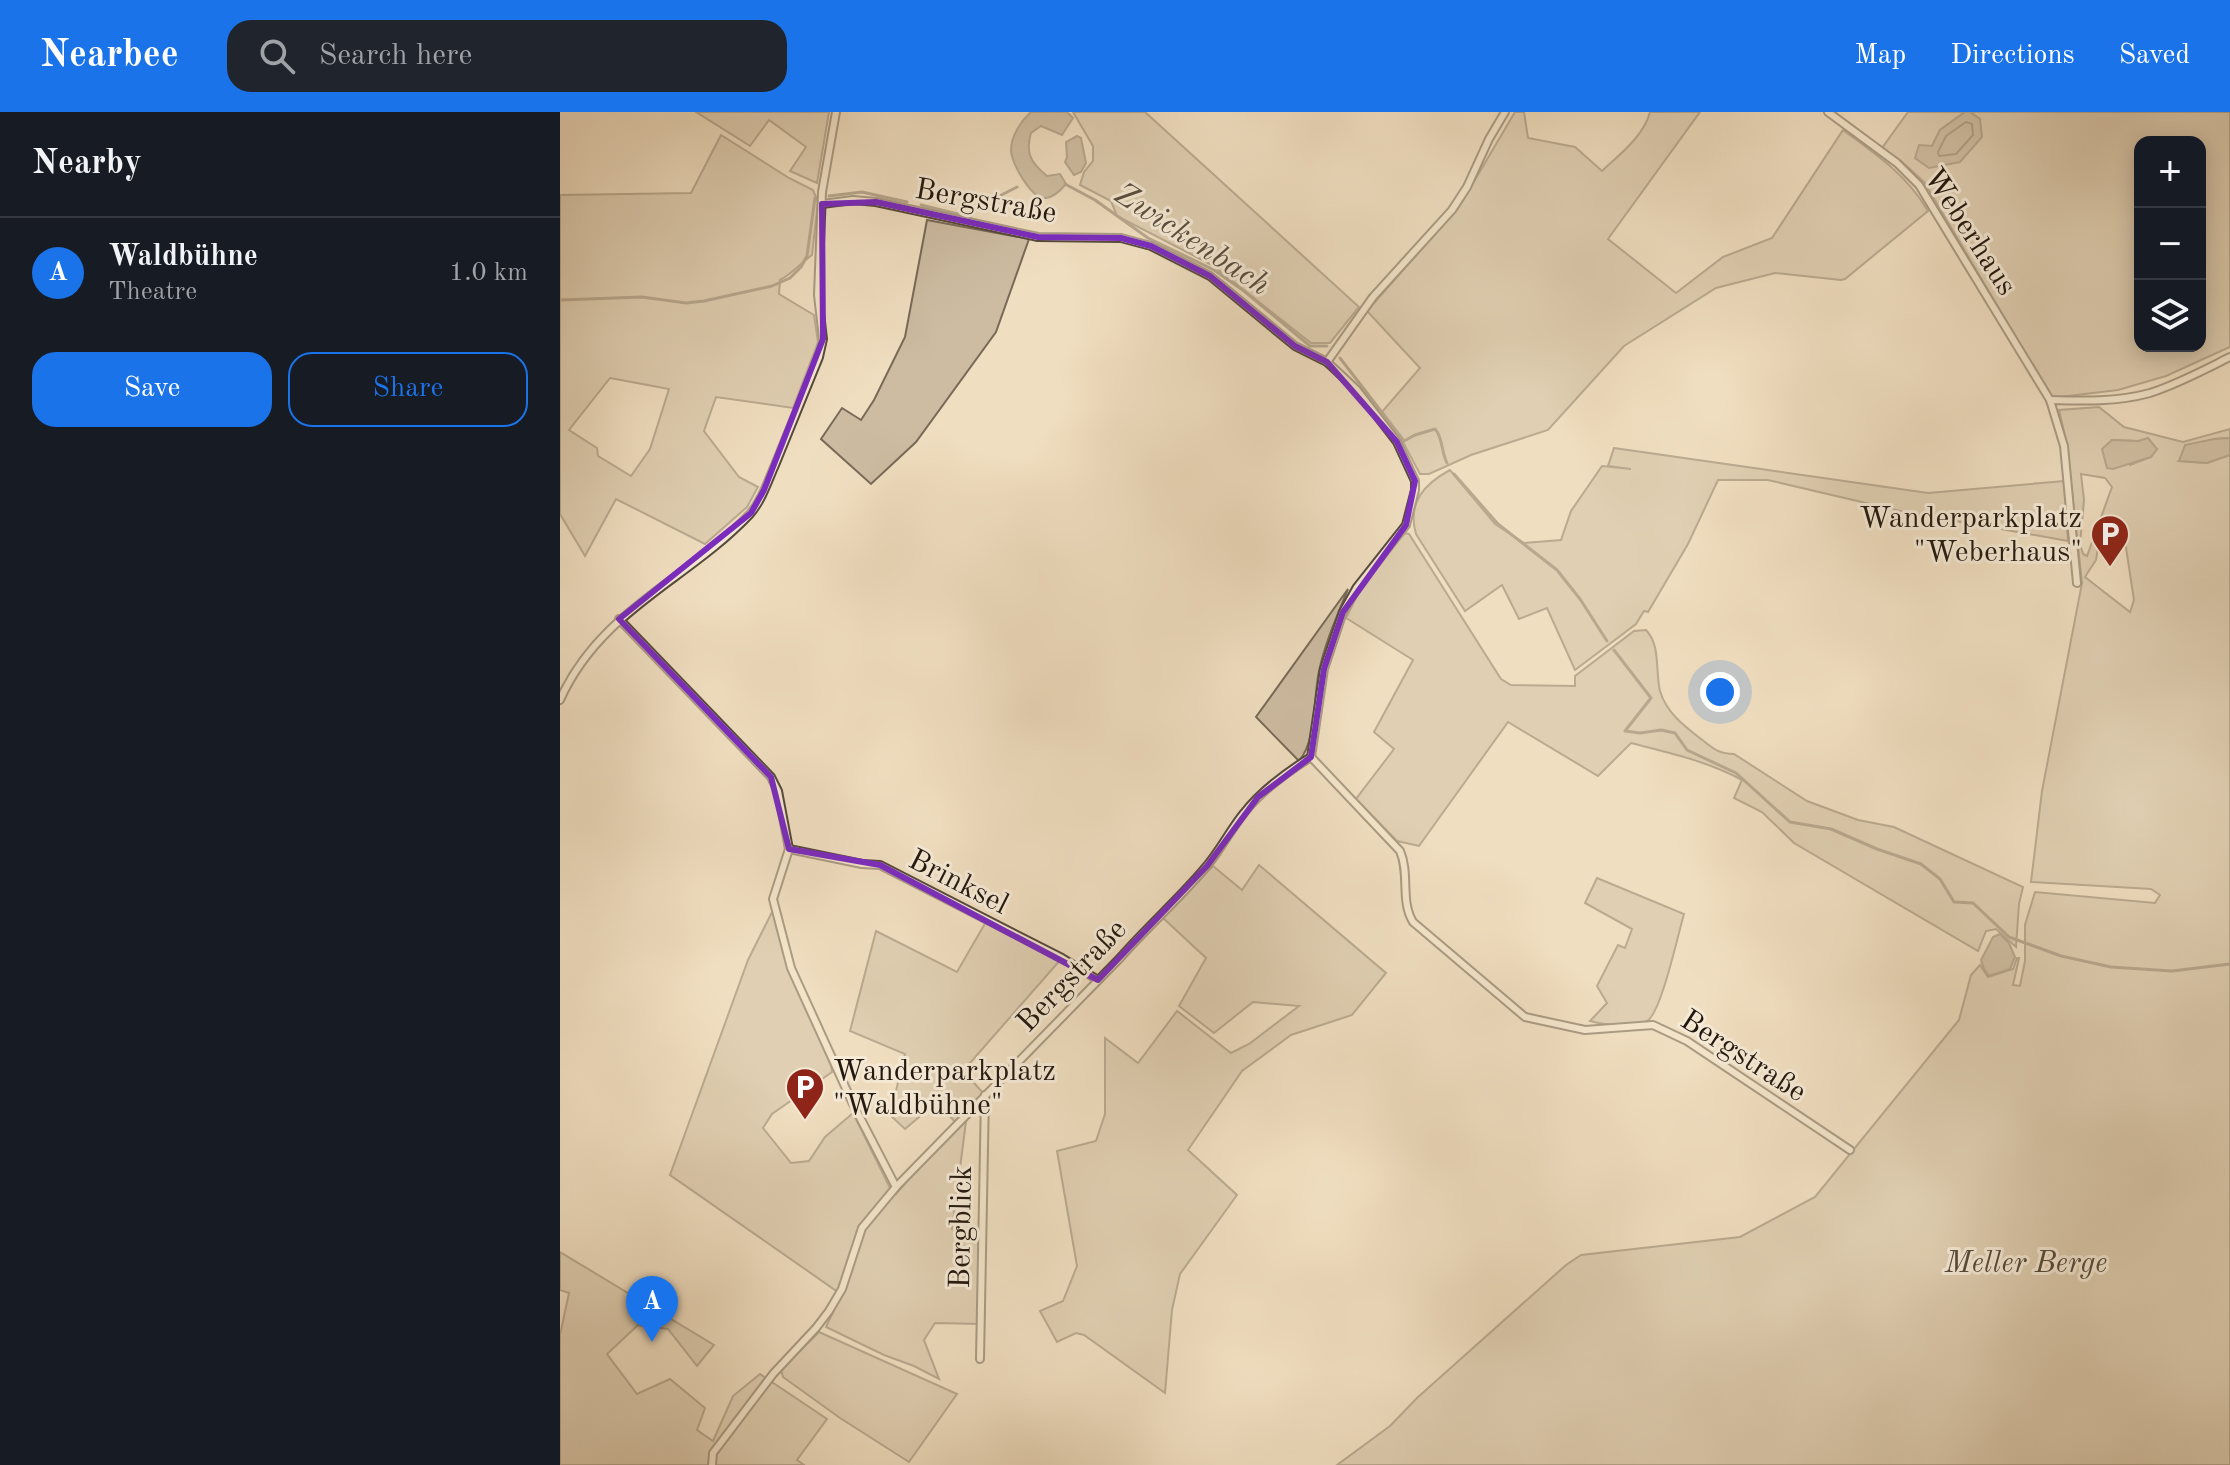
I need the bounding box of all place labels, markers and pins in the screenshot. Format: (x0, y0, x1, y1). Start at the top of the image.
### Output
place label: Wanderparkplatz "Weberhaus" (1859, 504, 2082, 568)
parking icon: Wanderparkplatz "Weberhaus" (2089, 513, 2131, 568)
place label: Wanderparkplatz "Waldbühne" (833, 1057, 1056, 1121)
parking icon: Wanderparkplatz "Waldbühne" (784, 1066, 826, 1121)
pin: A (626, 1276, 678, 1342)

